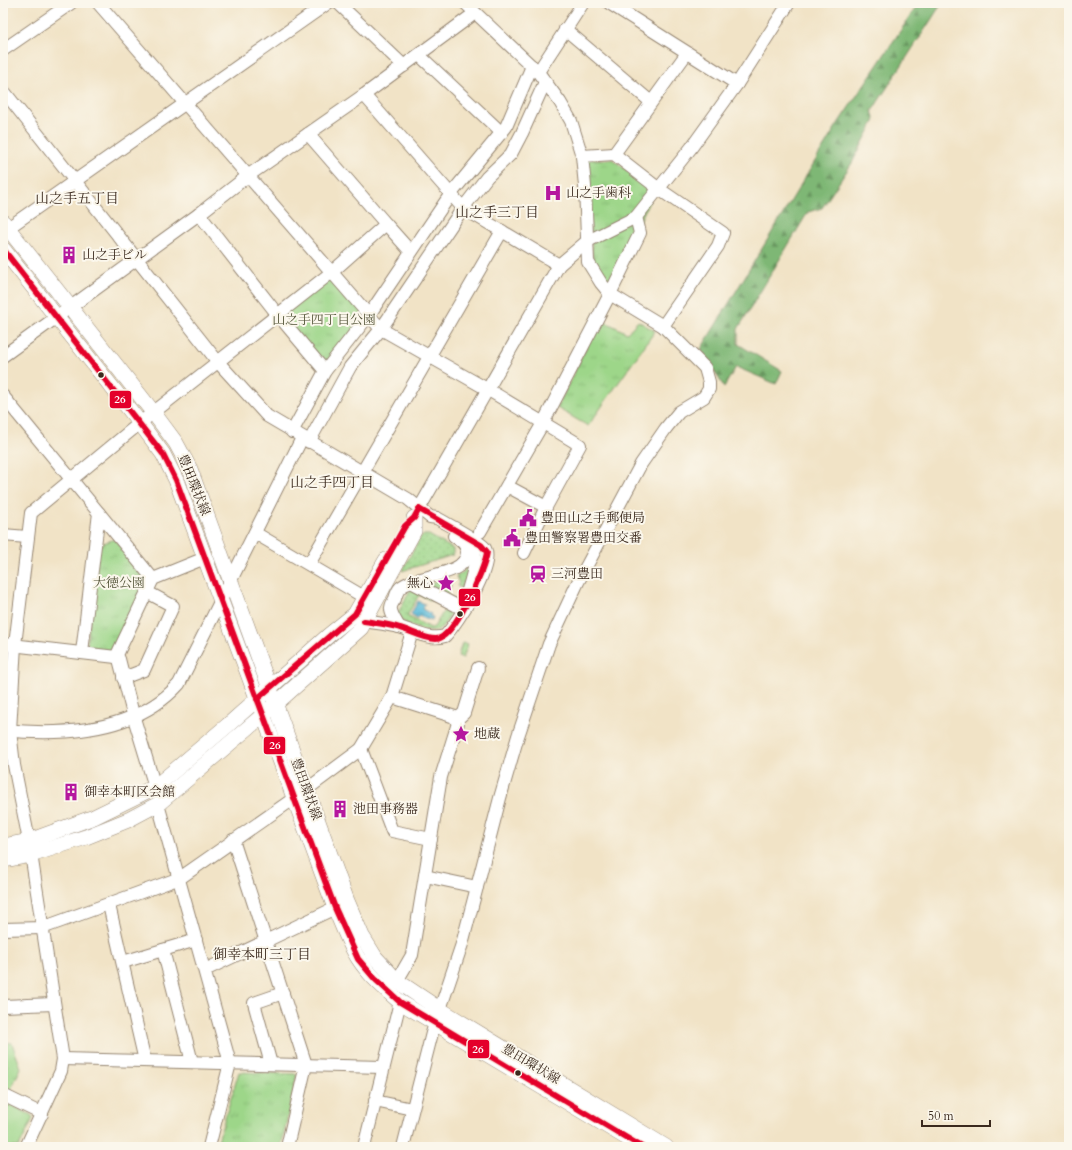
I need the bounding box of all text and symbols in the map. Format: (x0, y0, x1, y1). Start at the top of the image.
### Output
hospital icon: 山之手歯科 (543, 183, 563, 203)
place label: 山之手歯科 (566, 184, 631, 202)
district label: 山之手五丁目 (35, 189, 119, 208)
district label: 山之手三丁目 (455, 203, 539, 222)
building icon: 山之手ビル (59, 245, 79, 265)
place label: 山之手ビル (82, 246, 147, 264)
park label: 山之手四丁目公園 (272, 311, 376, 329)
unlabelled marker (96, 370, 106, 380)
line badge: 26 (109, 390, 132, 409)
text: 26 (114, 392, 126, 407)
street label: 豊田環状線 (173, 451, 215, 519)
district label: 山之手四丁目 (290, 473, 374, 492)
public building icon: 豊田山之手郵便局 (518, 508, 538, 528)
place label: 豊田山之手郵便局 (541, 509, 645, 527)
public building icon: 豊田警察署豊田交番 (502, 528, 522, 548)
place label: 豊田警察署豊田交番 (525, 529, 642, 547)
station icon: 三河豊田 (528, 564, 548, 584)
place label: 三河豊田 (551, 565, 603, 583)
place icon: 無心 (436, 573, 456, 593)
park label: 大徳公園 (93, 574, 145, 592)
place label: 無心 (407, 574, 433, 592)
line badge: 26 (458, 588, 481, 607)
text: 26 (464, 590, 476, 605)
unlabelled marker (455, 609, 465, 619)
place icon: 地蔵 (451, 724, 471, 744)
place label: 地蔵 (474, 725, 500, 743)
line badge: 26 (263, 736, 286, 755)
text: 26 (269, 738, 281, 753)
street label: 豊田環状線 (286, 755, 326, 823)
building icon: 御幸本町区会館 (61, 782, 81, 802)
place label: 御幸本町区会館 (84, 783, 175, 801)
building icon: 池田事務器 (330, 799, 350, 819)
place label: 池田事務器 (353, 800, 418, 818)
district label: 御幸本町三丁目 (213, 945, 311, 964)
line badge: 26 (467, 1039, 490, 1059)
street label: 豊田環状線 (499, 1040, 563, 1088)
text: 26 (472, 1042, 484, 1057)
unlabelled marker (513, 1068, 523, 1078)
scale bar (922, 1102, 990, 1128)
text: 50 m (928, 1108, 955, 1124)

